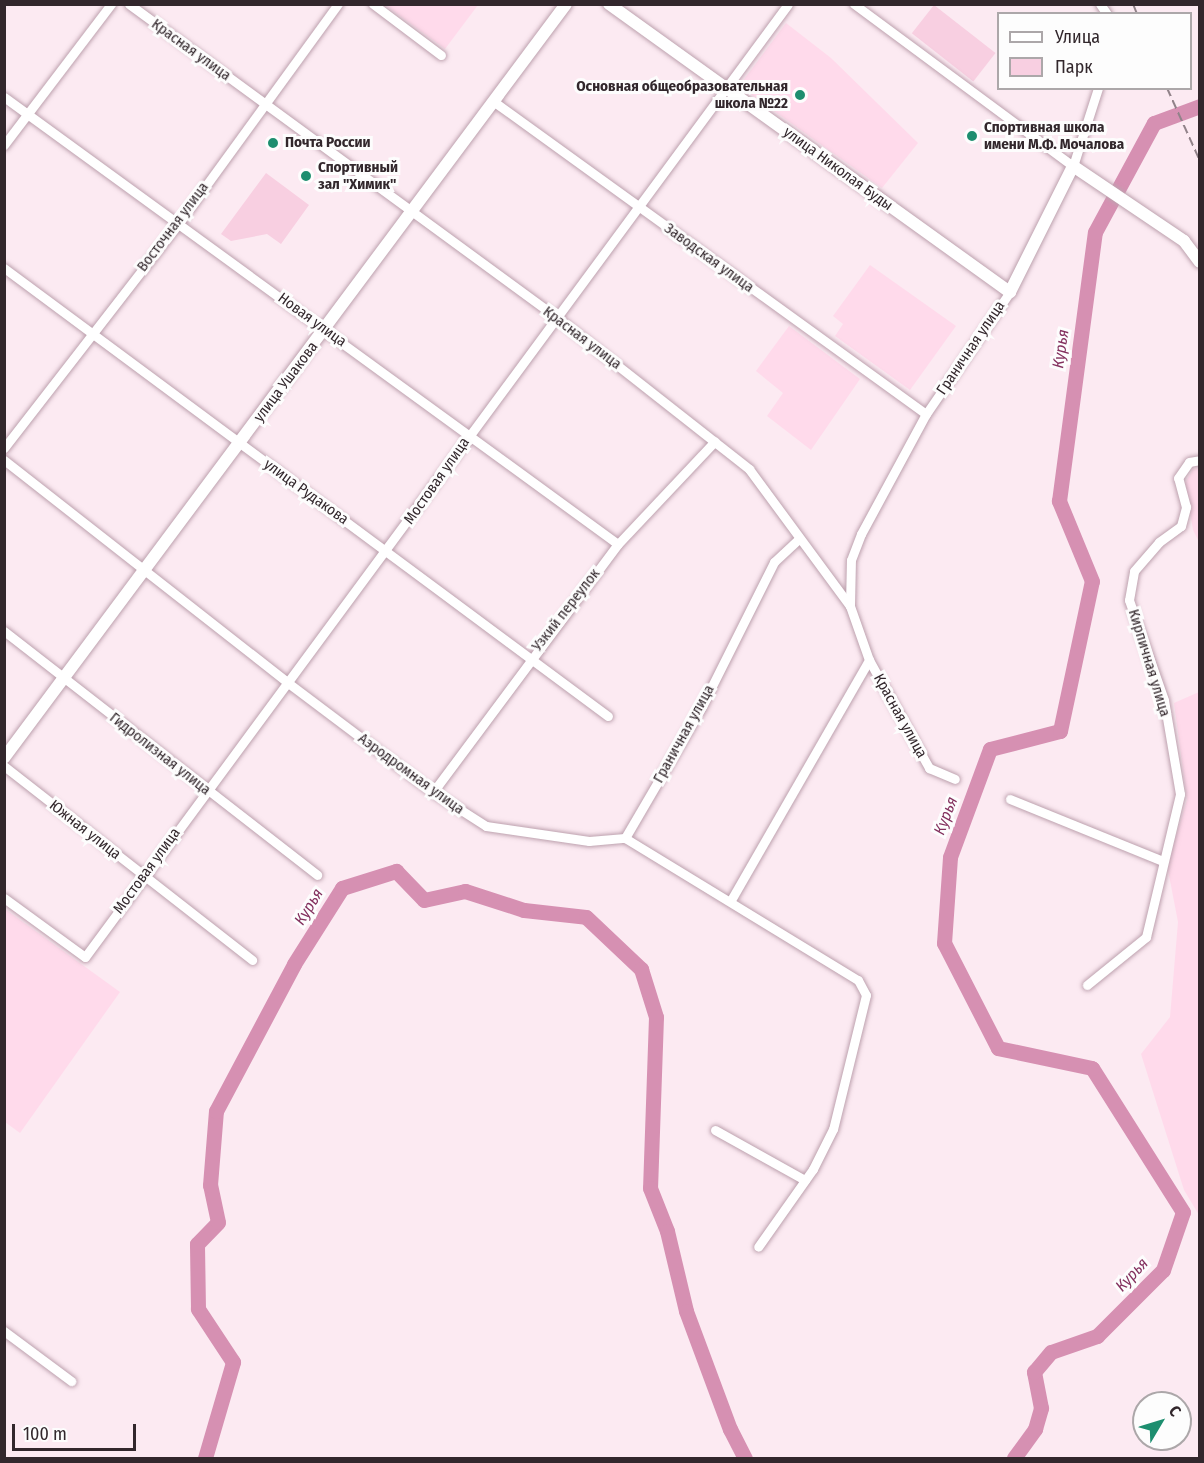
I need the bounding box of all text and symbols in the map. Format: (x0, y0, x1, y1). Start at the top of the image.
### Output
legend (997, 12, 1192, 90)
street label: Красная улица (148, 15, 234, 85)
text: Улица (1055, 26, 1100, 48)
text: Парк (1055, 56, 1093, 78)
place label: Основная общеобразовательная школа №22 (576, 77, 788, 112)
marker: Основная общеобразовательная школа №22 (793, 88, 807, 102)
place label: Спортивная школа имени М.Ф. Мочалова (984, 118, 1124, 153)
street label: улица Николая Буды (780, 123, 896, 215)
marker: Спортивная школа имени М.Ф. Мочалова (965, 129, 979, 143)
place label: Почта России (285, 134, 371, 152)
marker: Почта России (266, 136, 280, 150)
place label: Спортивный зал "Химик" (318, 158, 398, 193)
marker: Спортивный зал "Химик" (299, 169, 313, 183)
street label: Восточная улица (133, 179, 213, 275)
street label: Заводская улица (661, 219, 757, 297)
street label: Новая улица (274, 289, 350, 351)
street label: Граничная улица (933, 298, 1009, 398)
street label: Красная улица (539, 303, 625, 373)
water label: Курья (1049, 328, 1073, 370)
street label: улица Ушакова (250, 338, 322, 426)
street label: Мостовая улица (400, 434, 474, 528)
street label: улица Рудакова (260, 455, 352, 529)
street label: Узкий переулок (528, 565, 604, 655)
street label: Кирпичная улица (1124, 607, 1174, 719)
street label: Красная улица (869, 671, 931, 761)
street label: Граничная улица (650, 682, 718, 786)
street label: Гидролизная улица (106, 709, 214, 799)
street label: Аэродромная улица (354, 730, 468, 818)
water label: Курья (930, 794, 962, 838)
street label: Южная улица (46, 797, 124, 863)
street label: Мостовая улица (110, 825, 184, 917)
water label: Курья (290, 885, 328, 929)
water label: Курья (1112, 1254, 1152, 1296)
north arrow (1132, 1391, 1192, 1451)
text: С (1165, 1402, 1185, 1420)
scale bar (15, 1412, 140, 1450)
text: 100 m (23, 1423, 67, 1445)

